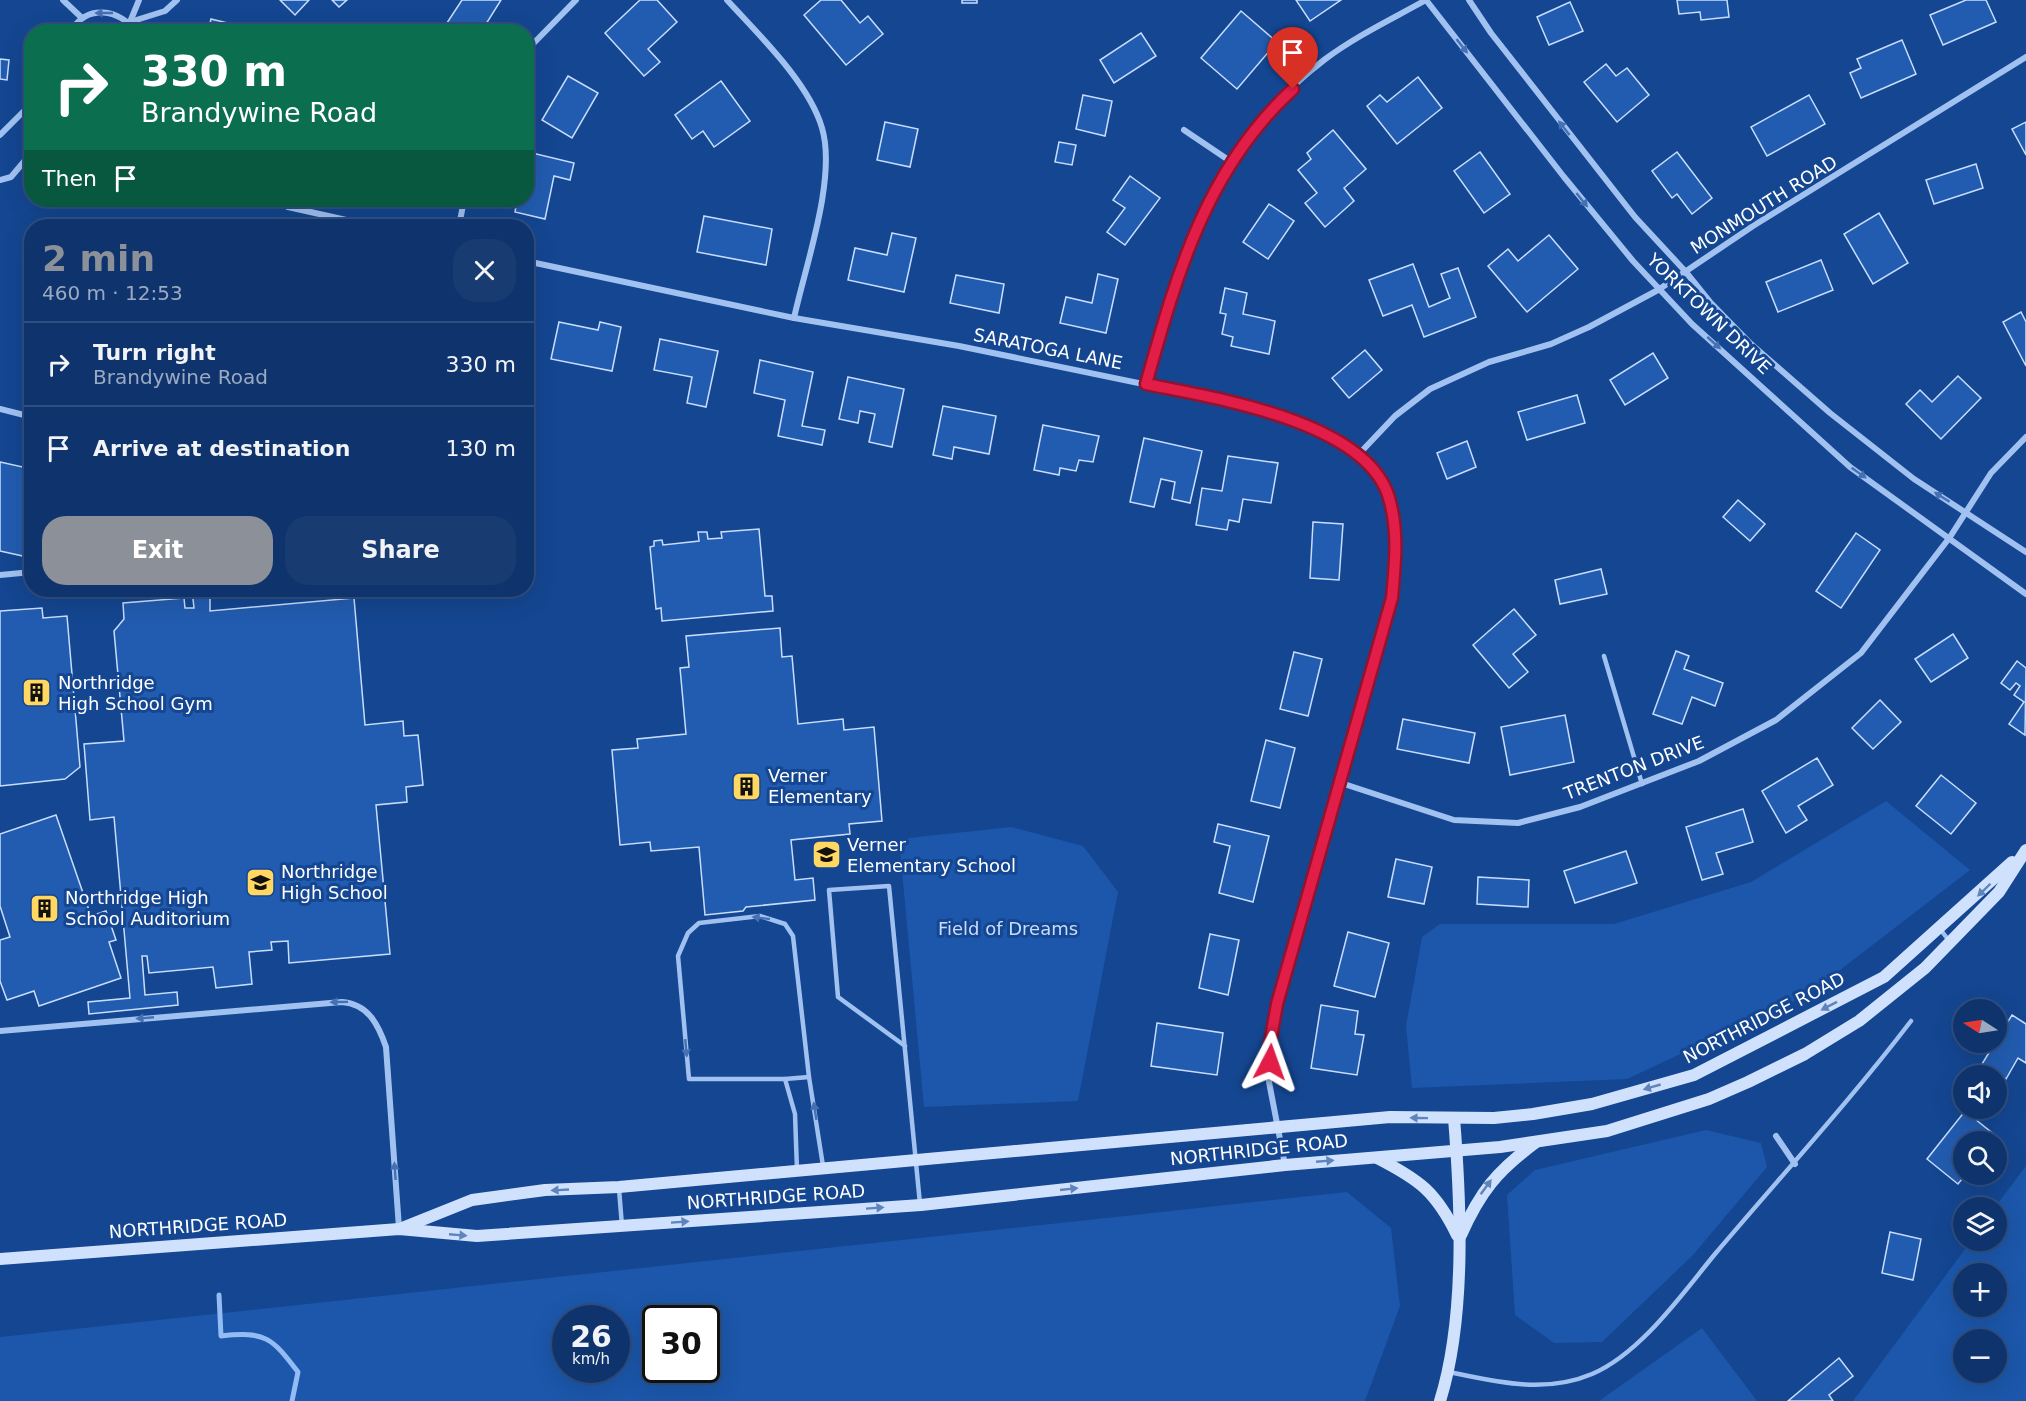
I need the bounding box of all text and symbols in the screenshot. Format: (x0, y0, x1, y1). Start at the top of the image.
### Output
one-way arrow (94, 8, 113, 18)
pin (1267, 27, 1318, 89)
icon: arrive (1276, 36, 1309, 69)
one-way arrow (1456, 38, 1469, 54)
text: 330 m (141, 47, 287, 96)
icon: right (42, 48, 120, 126)
text: Brandywine Road (141, 97, 377, 128)
one-way arrow (1557, 120, 1570, 136)
street label: MONMOUTH ROAD (1687, 151, 1841, 258)
icon: arrive (109, 162, 142, 195)
text: Then (42, 166, 97, 191)
one-way arrow (1576, 192, 1589, 208)
text: 2 min (42, 238, 155, 279)
button: close (453, 239, 516, 302)
street label: YORKTOWN DRIVE (1642, 248, 1776, 378)
text: 460 m · 12:53 (42, 281, 183, 305)
street label: SARATOGA LANE (972, 324, 1124, 373)
one-way arrow (1707, 336, 1721, 350)
text: Turn right (93, 340, 216, 365)
icon: right (42, 348, 75, 381)
text: 330 m (446, 352, 516, 377)
text: Brandywine Road (93, 365, 268, 389)
icon: arrive (42, 432, 75, 465)
text: Arrive at destination (93, 436, 350, 461)
text: 130 m (446, 436, 516, 461)
one-way arrow (1851, 467, 1867, 479)
one-way arrow (1934, 491, 1950, 502)
button: Exit (42, 516, 273, 585)
button: Share (285, 516, 516, 585)
place label: Northridge High School Gym (58, 672, 213, 714)
building icon: Northridge High School Gym (21, 677, 53, 709)
street label: TRENTON DRIVE (1560, 731, 1707, 804)
place label: Verner Elementary (768, 765, 872, 807)
building icon: Verner Elementary (731, 770, 763, 802)
place label: Verner Elementary School (847, 834, 1016, 876)
school or university icon: Verner Elementary School (810, 839, 842, 871)
place label: Northridge High School (281, 861, 388, 903)
school or university icon: Northridge High School (244, 866, 276, 898)
one-way arrow (1977, 882, 1991, 896)
place label: Northridge High School Auditorium (65, 887, 230, 929)
building icon: Northridge High School Auditorium (28, 892, 60, 924)
one-way arrow (751, 913, 770, 923)
park label: Field of Dreams (938, 918, 1078, 939)
street label: NORTHRIDGE ROAD (1679, 968, 1848, 1067)
one-way arrow (330, 998, 349, 1007)
north arrow (1953, 999, 2007, 1053)
map controls (1953, 999, 2007, 1383)
one-way arrow (1820, 1001, 1837, 1011)
one-way arrow (135, 1014, 154, 1023)
position arrow (1238, 1030, 1302, 1094)
one-way arrow (681, 1038, 691, 1057)
button: sound (1953, 1065, 2007, 1119)
one-way arrow (1643, 1083, 1661, 1092)
one-way arrow (810, 1101, 819, 1120)
one-way arrow (1409, 1113, 1428, 1122)
street label: NORTHRIDGE ROAD (1169, 1130, 1349, 1169)
button: search (1953, 1131, 2007, 1185)
one-way arrow (1316, 1156, 1335, 1166)
one-way arrow (390, 1161, 400, 1180)
street label: NORTHRIDGE ROAD (686, 1180, 866, 1213)
one-way arrow (1480, 1180, 1492, 1196)
one-way arrow (1059, 1184, 1078, 1193)
one-way arrow (551, 1185, 570, 1194)
button: layers (1953, 1197, 2007, 1251)
one-way arrow (865, 1203, 884, 1213)
street label: NORTHRIDGE ROAD (108, 1209, 288, 1242)
one-way arrow (671, 1217, 690, 1227)
one-way arrow (448, 1230, 467, 1240)
button: + (1953, 1263, 2007, 1317)
speed limit sign: 30 (642, 1305, 720, 1383)
text: 26 (570, 1319, 612, 1354)
button: − (1953, 1329, 2007, 1383)
text: km/h (572, 1350, 610, 1368)

